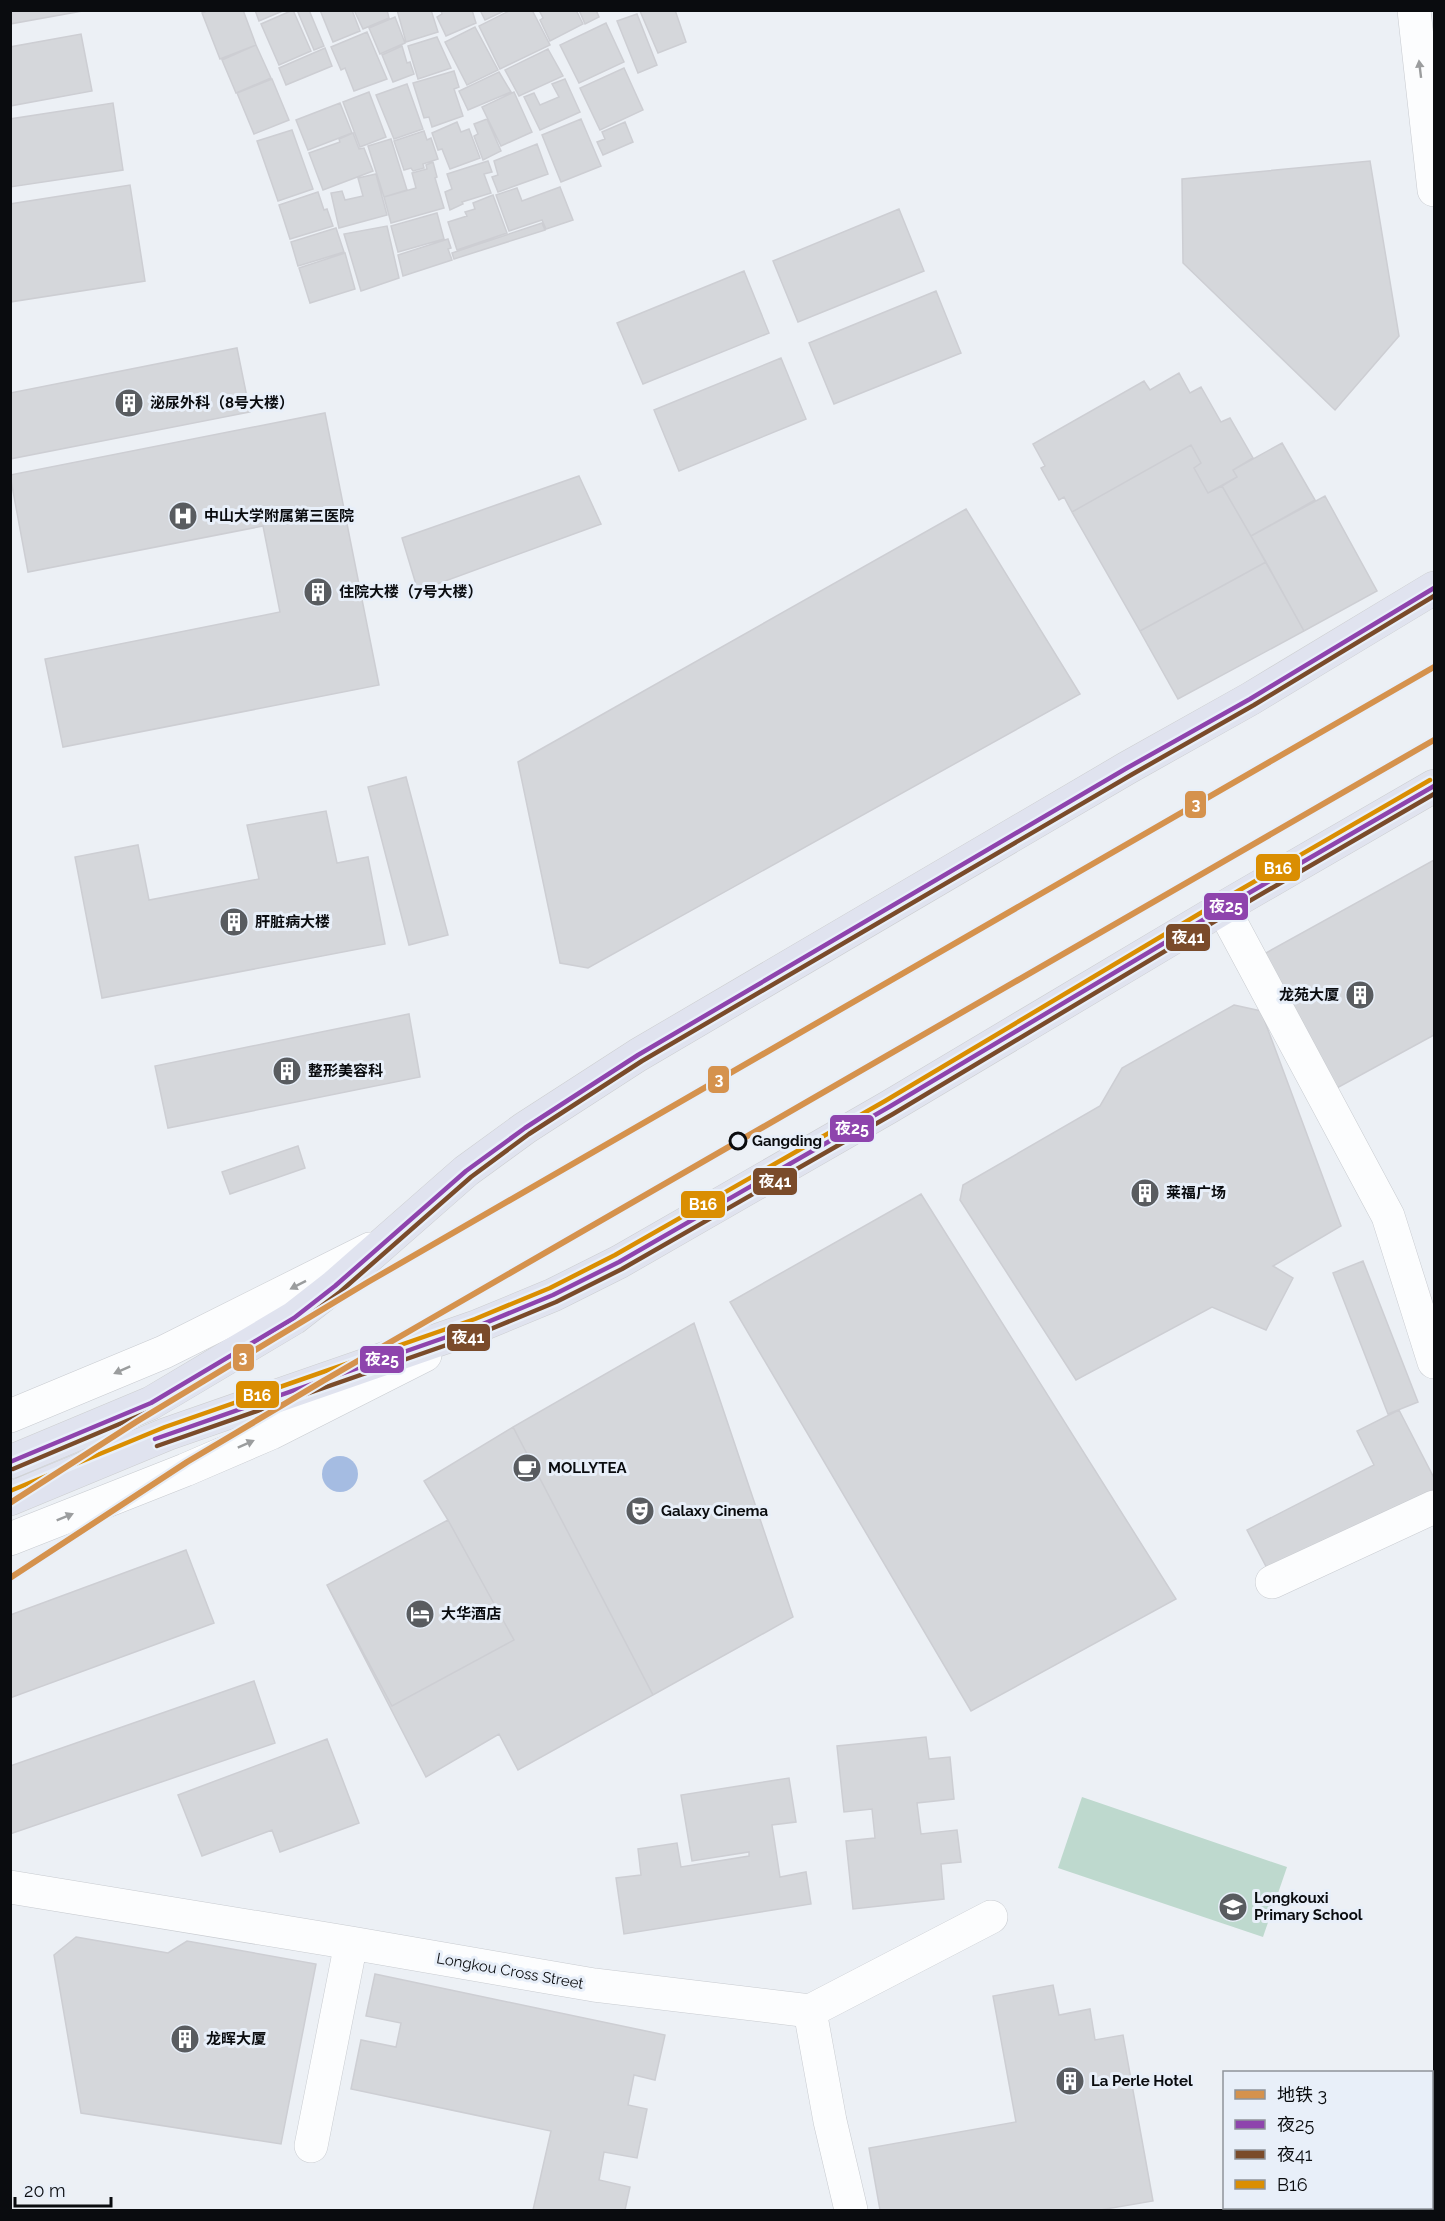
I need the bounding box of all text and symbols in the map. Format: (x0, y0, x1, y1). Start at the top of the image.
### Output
one-way arrow (1416, 60, 1425, 79)
building icon: 泌尿外科（8号大楼） (113, 387, 145, 419)
place label: 泌尿外科（8号大楼） (150, 394, 294, 412)
hospital icon: 中山大学附属第三医院 (167, 500, 199, 532)
place label: 中山大学附属第三医院 (204, 507, 354, 525)
building icon: 住院大楼（7号大楼） (302, 576, 334, 608)
place label: 住院大楼（7号大楼） (339, 583, 482, 601)
line badge: 3 (1184, 790, 1207, 819)
text: 3 (1192, 795, 1201, 814)
line badge: B16 (1255, 853, 1301, 882)
text: B16 (1264, 859, 1293, 878)
line badge: 夜25 (1203, 892, 1249, 921)
text: 夜25 (1209, 897, 1243, 916)
building icon: 肝脏病大楼 (218, 906, 250, 938)
place label: 肝脏病大楼 (255, 913, 330, 931)
line badge: 夜41 (1165, 923, 1211, 952)
text: 夜41 (1171, 928, 1205, 947)
building icon: 龙苑大厦 (1344, 979, 1376, 1011)
place label: 龙苑大厦 (1279, 986, 1339, 1004)
building icon: 整形美容科 (271, 1055, 303, 1087)
place label: 整形美容科 (308, 1062, 383, 1080)
line badge: 3 (707, 1065, 730, 1094)
text: 3 (715, 1070, 724, 1089)
line badge: 夜25 (829, 1114, 875, 1143)
text: 夜25 (835, 1119, 869, 1138)
marker: Gangding (729, 1132, 747, 1150)
place label: Gangding (752, 1132, 822, 1150)
line badge: 夜41 (752, 1167, 798, 1196)
text: 夜41 (758, 1172, 792, 1191)
building icon: 莱福广场 (1129, 1177, 1161, 1209)
place label: 莱福广场 (1166, 1184, 1226, 1202)
line badge: B16 (680, 1190, 726, 1219)
text: B16 (689, 1195, 718, 1214)
one-way arrow (289, 1280, 306, 1290)
line badge: 夜41 (446, 1323, 491, 1352)
text: 夜41 (451, 1328, 485, 1347)
line badge: 3 (232, 1343, 255, 1372)
line badge: 夜25 (359, 1345, 405, 1374)
text: 3 (239, 1348, 248, 1367)
text: 夜25 (365, 1350, 399, 1369)
one-way arrow (113, 1365, 131, 1375)
line badge: B16 (235, 1380, 280, 1409)
text: B16 (243, 1386, 272, 1405)
one-way arrow (237, 1440, 254, 1449)
cafe icon: MOLLYTEA (511, 1452, 543, 1484)
place label: MOLLYTEA (548, 1459, 627, 1477)
theatre icon: Galaxy Cinema (624, 1495, 656, 1527)
place label: Galaxy Cinema (661, 1502, 768, 1520)
one-way arrow (56, 1512, 74, 1522)
hotel icon: 大华酒店 (404, 1598, 436, 1630)
place label: 大华酒店 (441, 1605, 501, 1623)
place label: Longkouxi Primary School (1254, 1889, 1363, 1924)
school or university icon: Longkouxi Primary School (1217, 1891, 1249, 1923)
street label: Longkou Cross Street (435, 1949, 585, 1993)
building icon: 龙晖大厦 (169, 2023, 201, 2055)
place label: 龙晖大厦 (206, 2030, 266, 2048)
building icon: La Perle Hotel (1054, 2065, 1086, 2097)
legend (1223, 2071, 1433, 2209)
place label: La Perle Hotel (1091, 2072, 1193, 2090)
text: 地铁 3 (1277, 2084, 1327, 2105)
text: 夜25 (1277, 2114, 1314, 2135)
text: 夜41 (1277, 2144, 1313, 2165)
scale bar (15, 2170, 111, 2208)
text: B16 (1277, 2174, 1308, 2195)
text: 20 m (24, 2180, 66, 2201)

